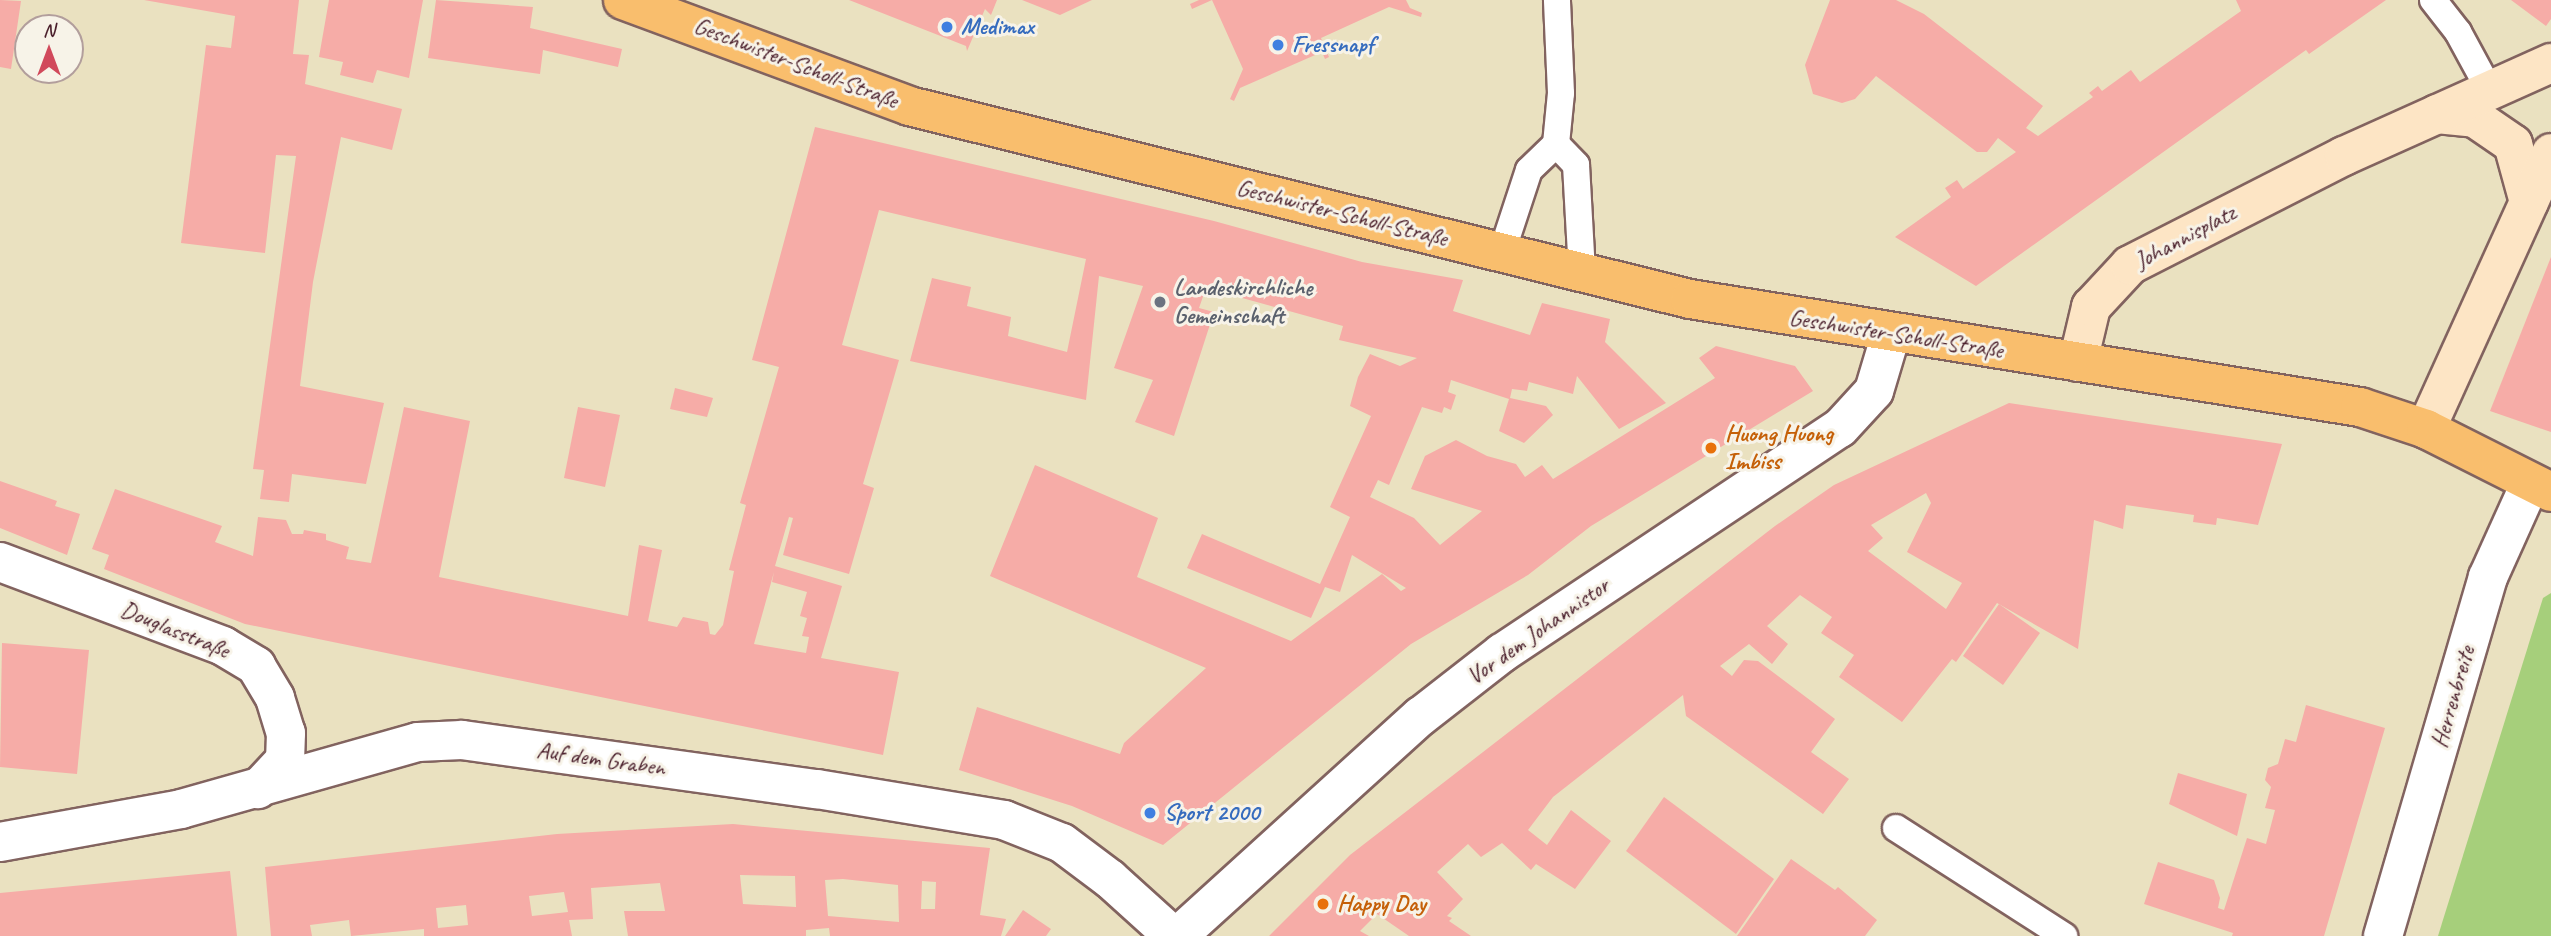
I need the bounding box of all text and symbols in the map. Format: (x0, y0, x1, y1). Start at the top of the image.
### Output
street label: Geschwister-Scholl-Straße (690, 11, 902, 115)
place label: Medimax (961, 13, 1034, 41)
north arrow (14, 14, 84, 84)
text: N (43, 18, 55, 42)
marker: Medimax (939, 19, 955, 35)
place label: Fressnapf (1292, 31, 1374, 59)
marker: Fressnapf (1270, 37, 1286, 53)
street label: Geschwister-Scholl-Straße (1234, 173, 1450, 253)
street label: Johannisplatz (2130, 199, 2240, 275)
place label: Landeskirchliche Gemeinschaft (1174, 274, 1312, 330)
marker: Landeskirchliche Gemeinschaft (1152, 294, 1168, 310)
street label: Geschwister-Scholl-Straße (1787, 303, 2005, 365)
place label: Huong Huong Imbiss (1725, 420, 1833, 476)
marker: Huong Huong Imbiss (1703, 440, 1719, 456)
street label: Vor dem Johannistor (1461, 571, 1615, 691)
street label: Douglasstraße (116, 595, 234, 665)
street label: Herrenbreite (2425, 643, 2481, 751)
street label: Auf dem Graben (534, 736, 668, 782)
place label: Sport 2000 (1164, 799, 1259, 827)
marker: Sport 2000 (1142, 805, 1158, 821)
place label: Happy Day (1337, 890, 1426, 918)
marker: Happy Day (1315, 896, 1331, 912)

